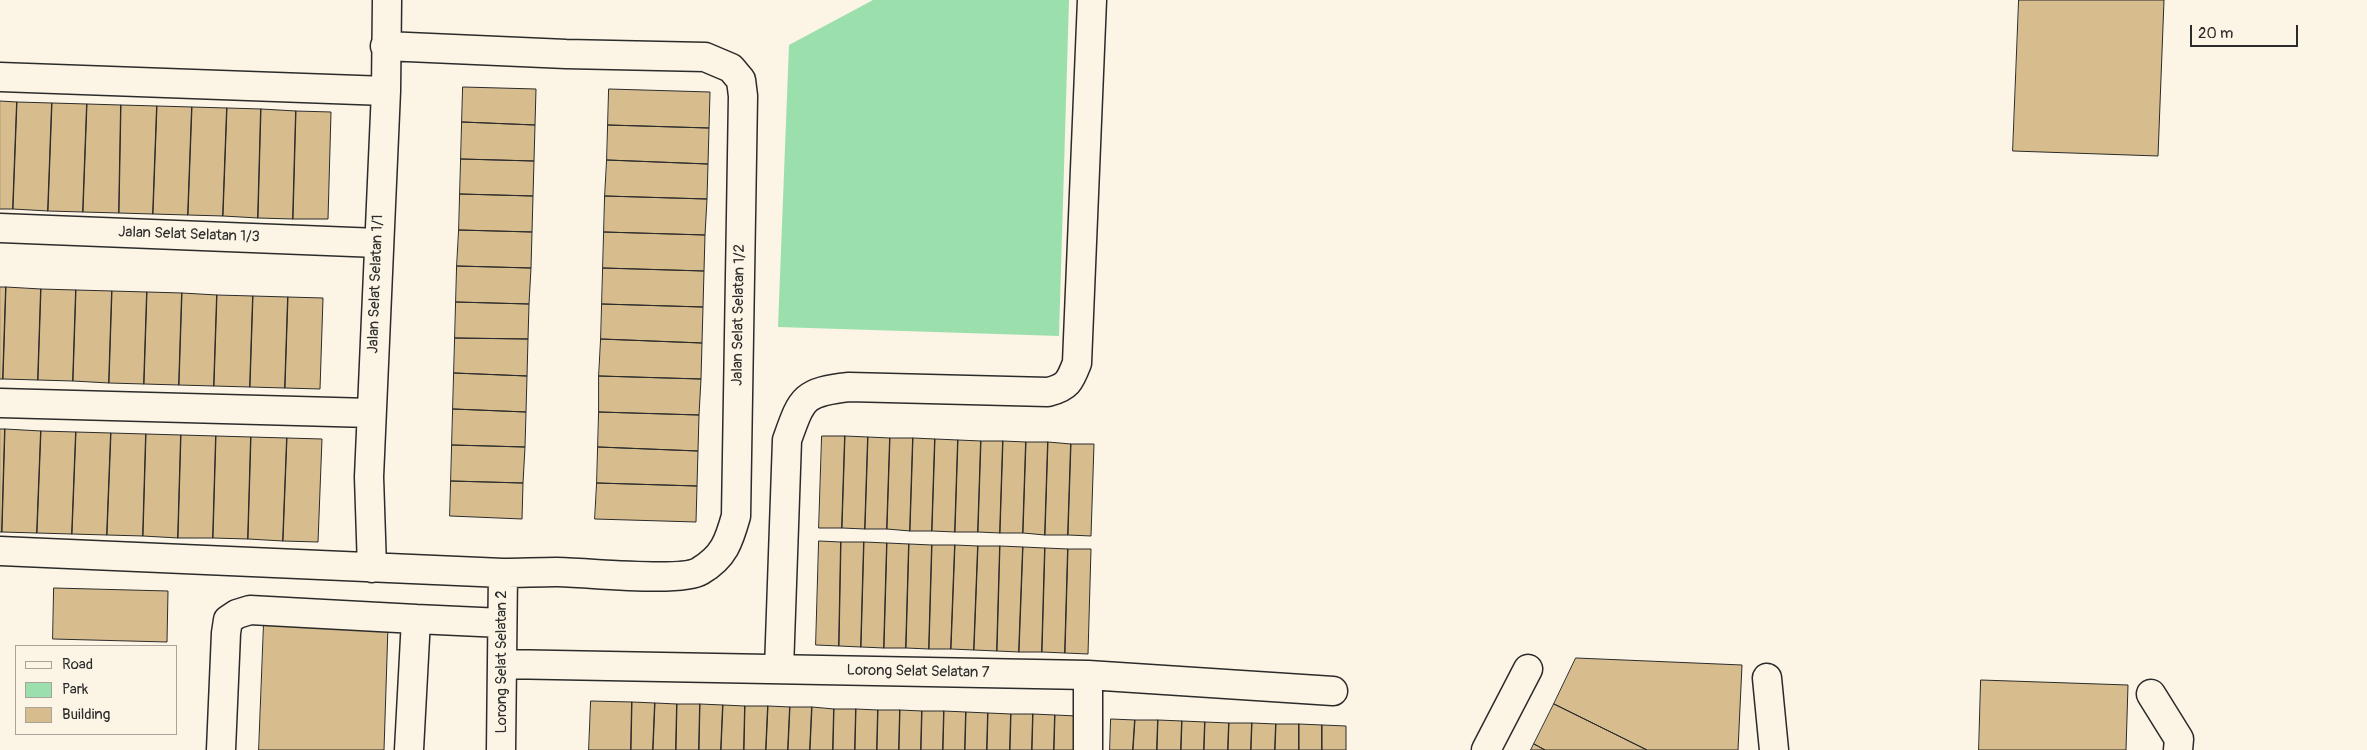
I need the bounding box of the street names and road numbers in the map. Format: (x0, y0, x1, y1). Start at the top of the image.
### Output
street label: Jalan Selat Selatan 1/1 (365, 214, 387, 354)
street label: Jalan Selat Selatan 1/3 (118, 224, 260, 246)
street label: Jalan Selat Selatan 1/2 (729, 244, 749, 386)
street label: Lorong Selat Selatan 2 (493, 590, 511, 734)
street label: Lorong Selat Selatan 7 (846, 662, 990, 682)

